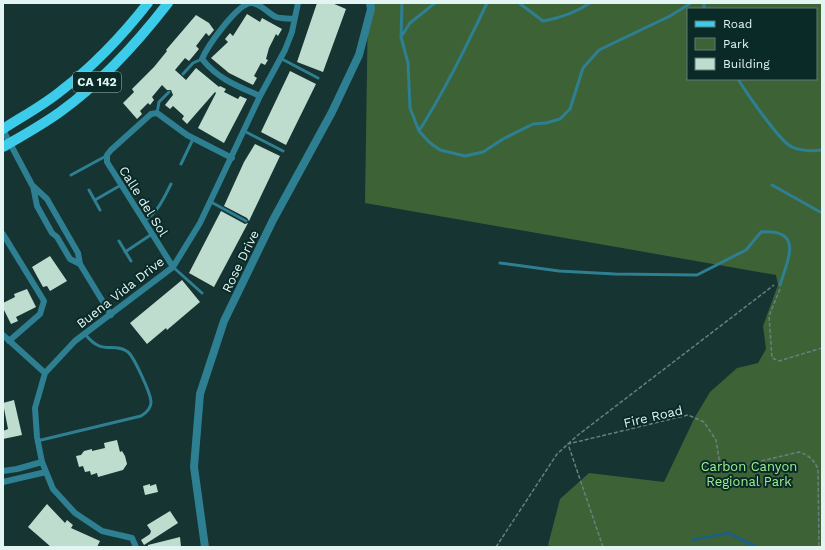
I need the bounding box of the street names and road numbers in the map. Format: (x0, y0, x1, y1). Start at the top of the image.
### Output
road number: CA 142 (73, 72, 121, 92)
street label: Calle del Sol (116, 163, 171, 239)
street label: Rose Drive (219, 228, 262, 295)
street label: Buena Vida Drive (74, 254, 167, 331)
street label: Fire Road (622, 402, 684, 431)

